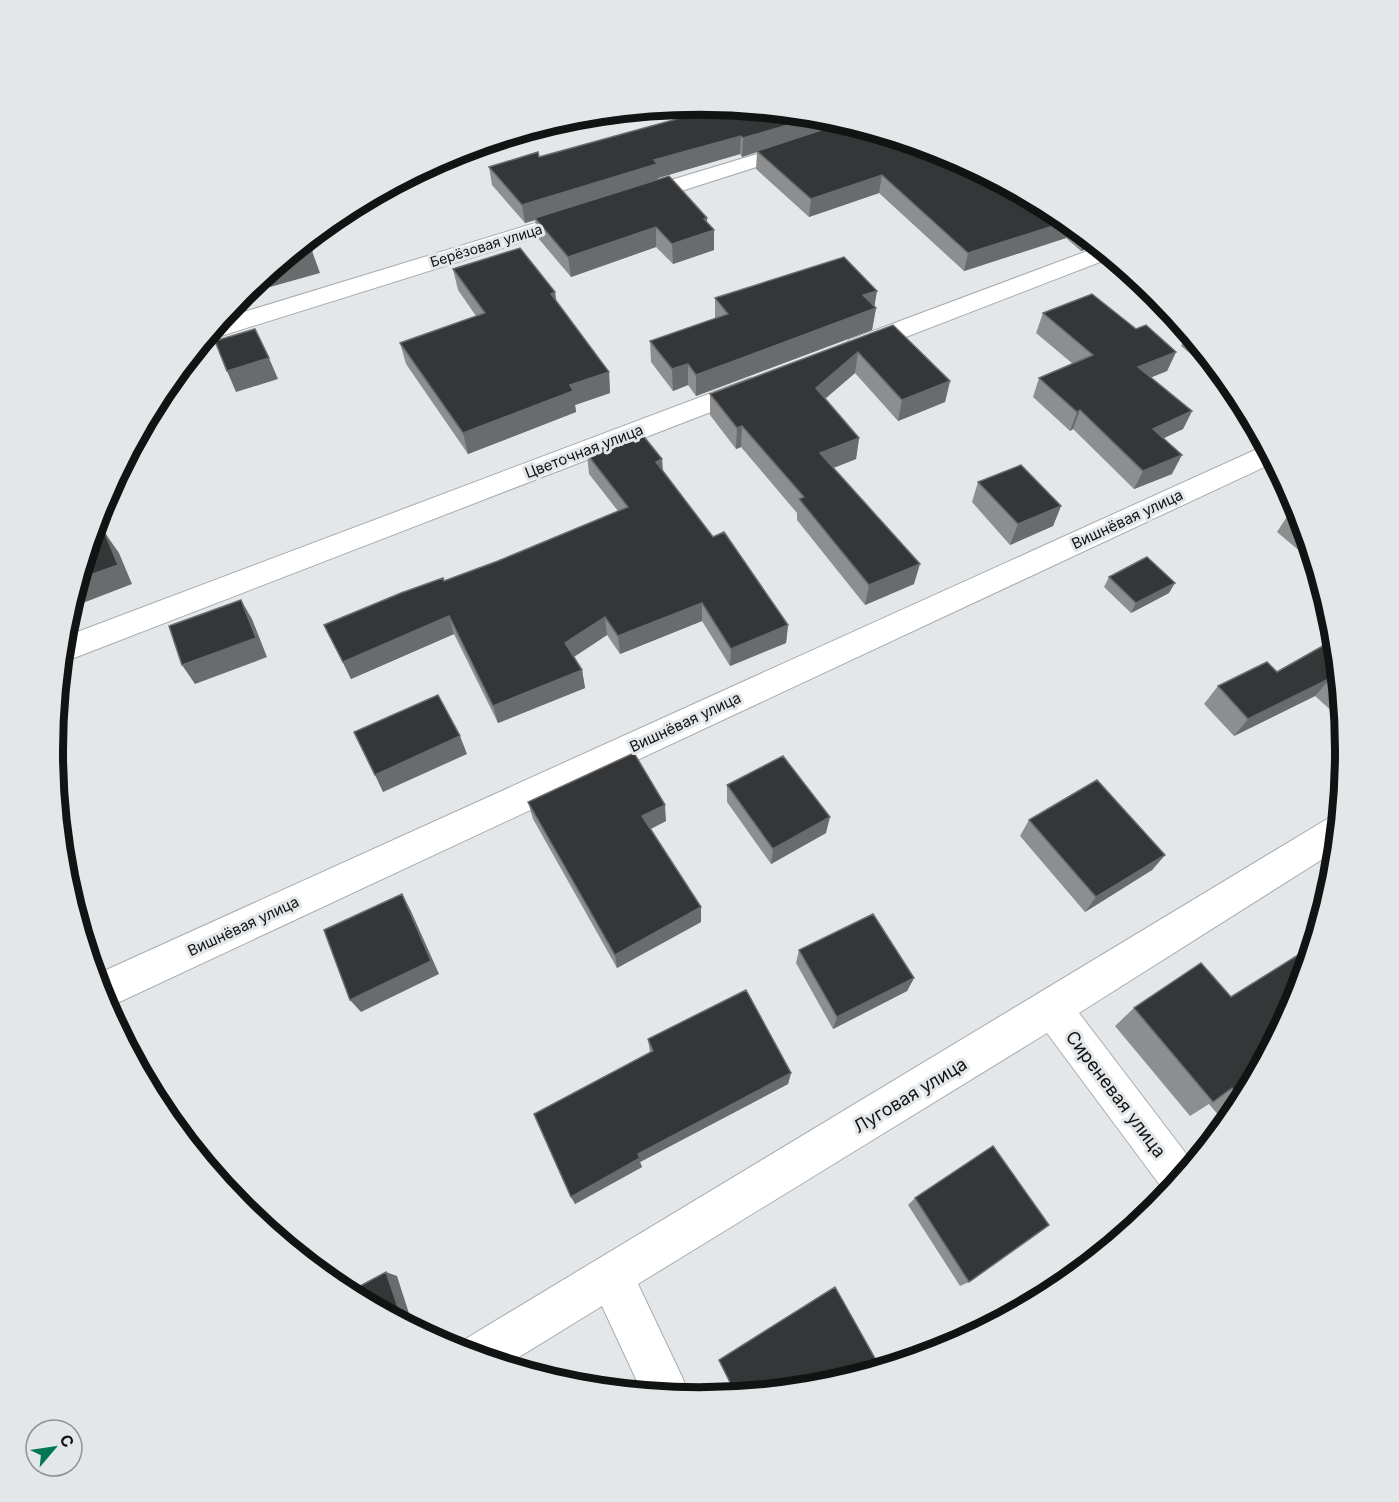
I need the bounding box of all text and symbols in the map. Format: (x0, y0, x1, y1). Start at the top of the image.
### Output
street label: Берёзовая улица (428, 220, 544, 270)
street label: Цветочная улица (522, 420, 646, 482)
street label: Вишнёвая улица (1068, 485, 1186, 553)
street label: Вишнёвая улица (626, 688, 744, 756)
street label: Вишнёвая улица (184, 892, 302, 960)
street label: Сиреневая улица (1062, 1027, 1170, 1161)
street label: Луговая улица (850, 1053, 970, 1137)
north arrow (24, 1418, 84, 1478)
text: С (56, 1431, 79, 1451)

